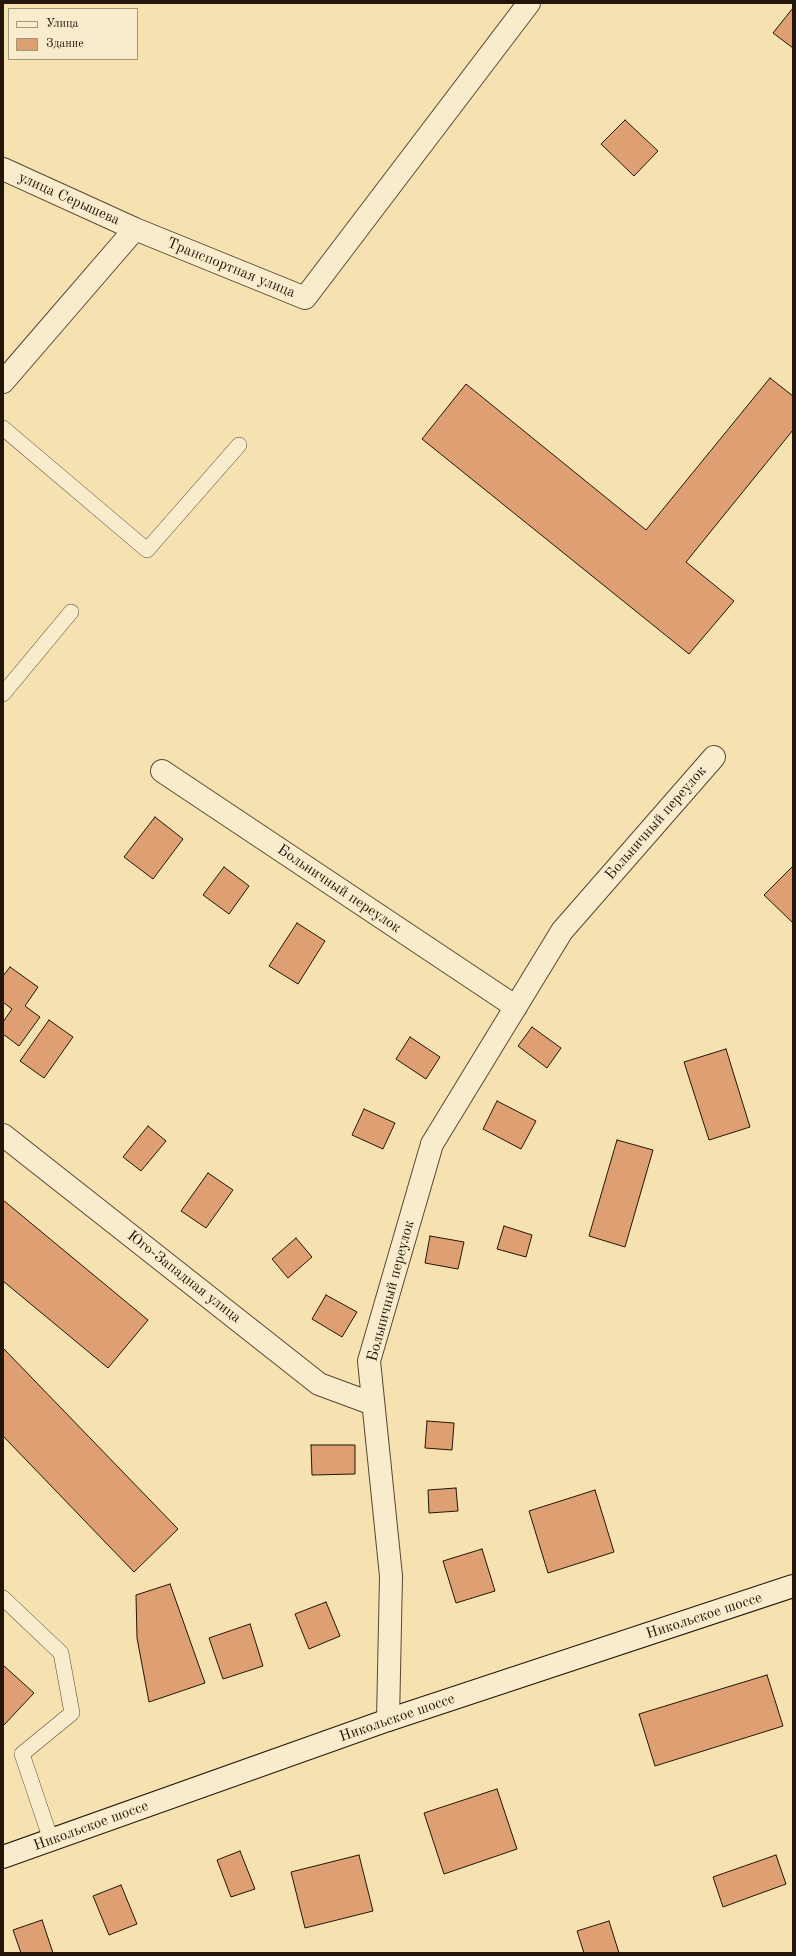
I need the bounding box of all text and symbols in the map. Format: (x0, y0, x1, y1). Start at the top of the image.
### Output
legend (8, 8, 138, 60)
text: Улица (46, 18, 79, 30)
text: Здание (46, 38, 84, 50)
street label: улица Серышева (15, 169, 123, 229)
street label: Транспортная улица (164, 234, 298, 302)
street label: Больничный переулок (601, 762, 711, 884)
street label: Больничный переулок (274, 841, 404, 937)
street label: Больничный переулок (363, 1218, 419, 1364)
street label: Юго-Западная улица (123, 1227, 245, 1327)
street label: Никольское шоссе (644, 1589, 764, 1643)
street label: Никольское шоссе (337, 1690, 457, 1746)
street label: Никольское шоссе (31, 1797, 151, 1855)

